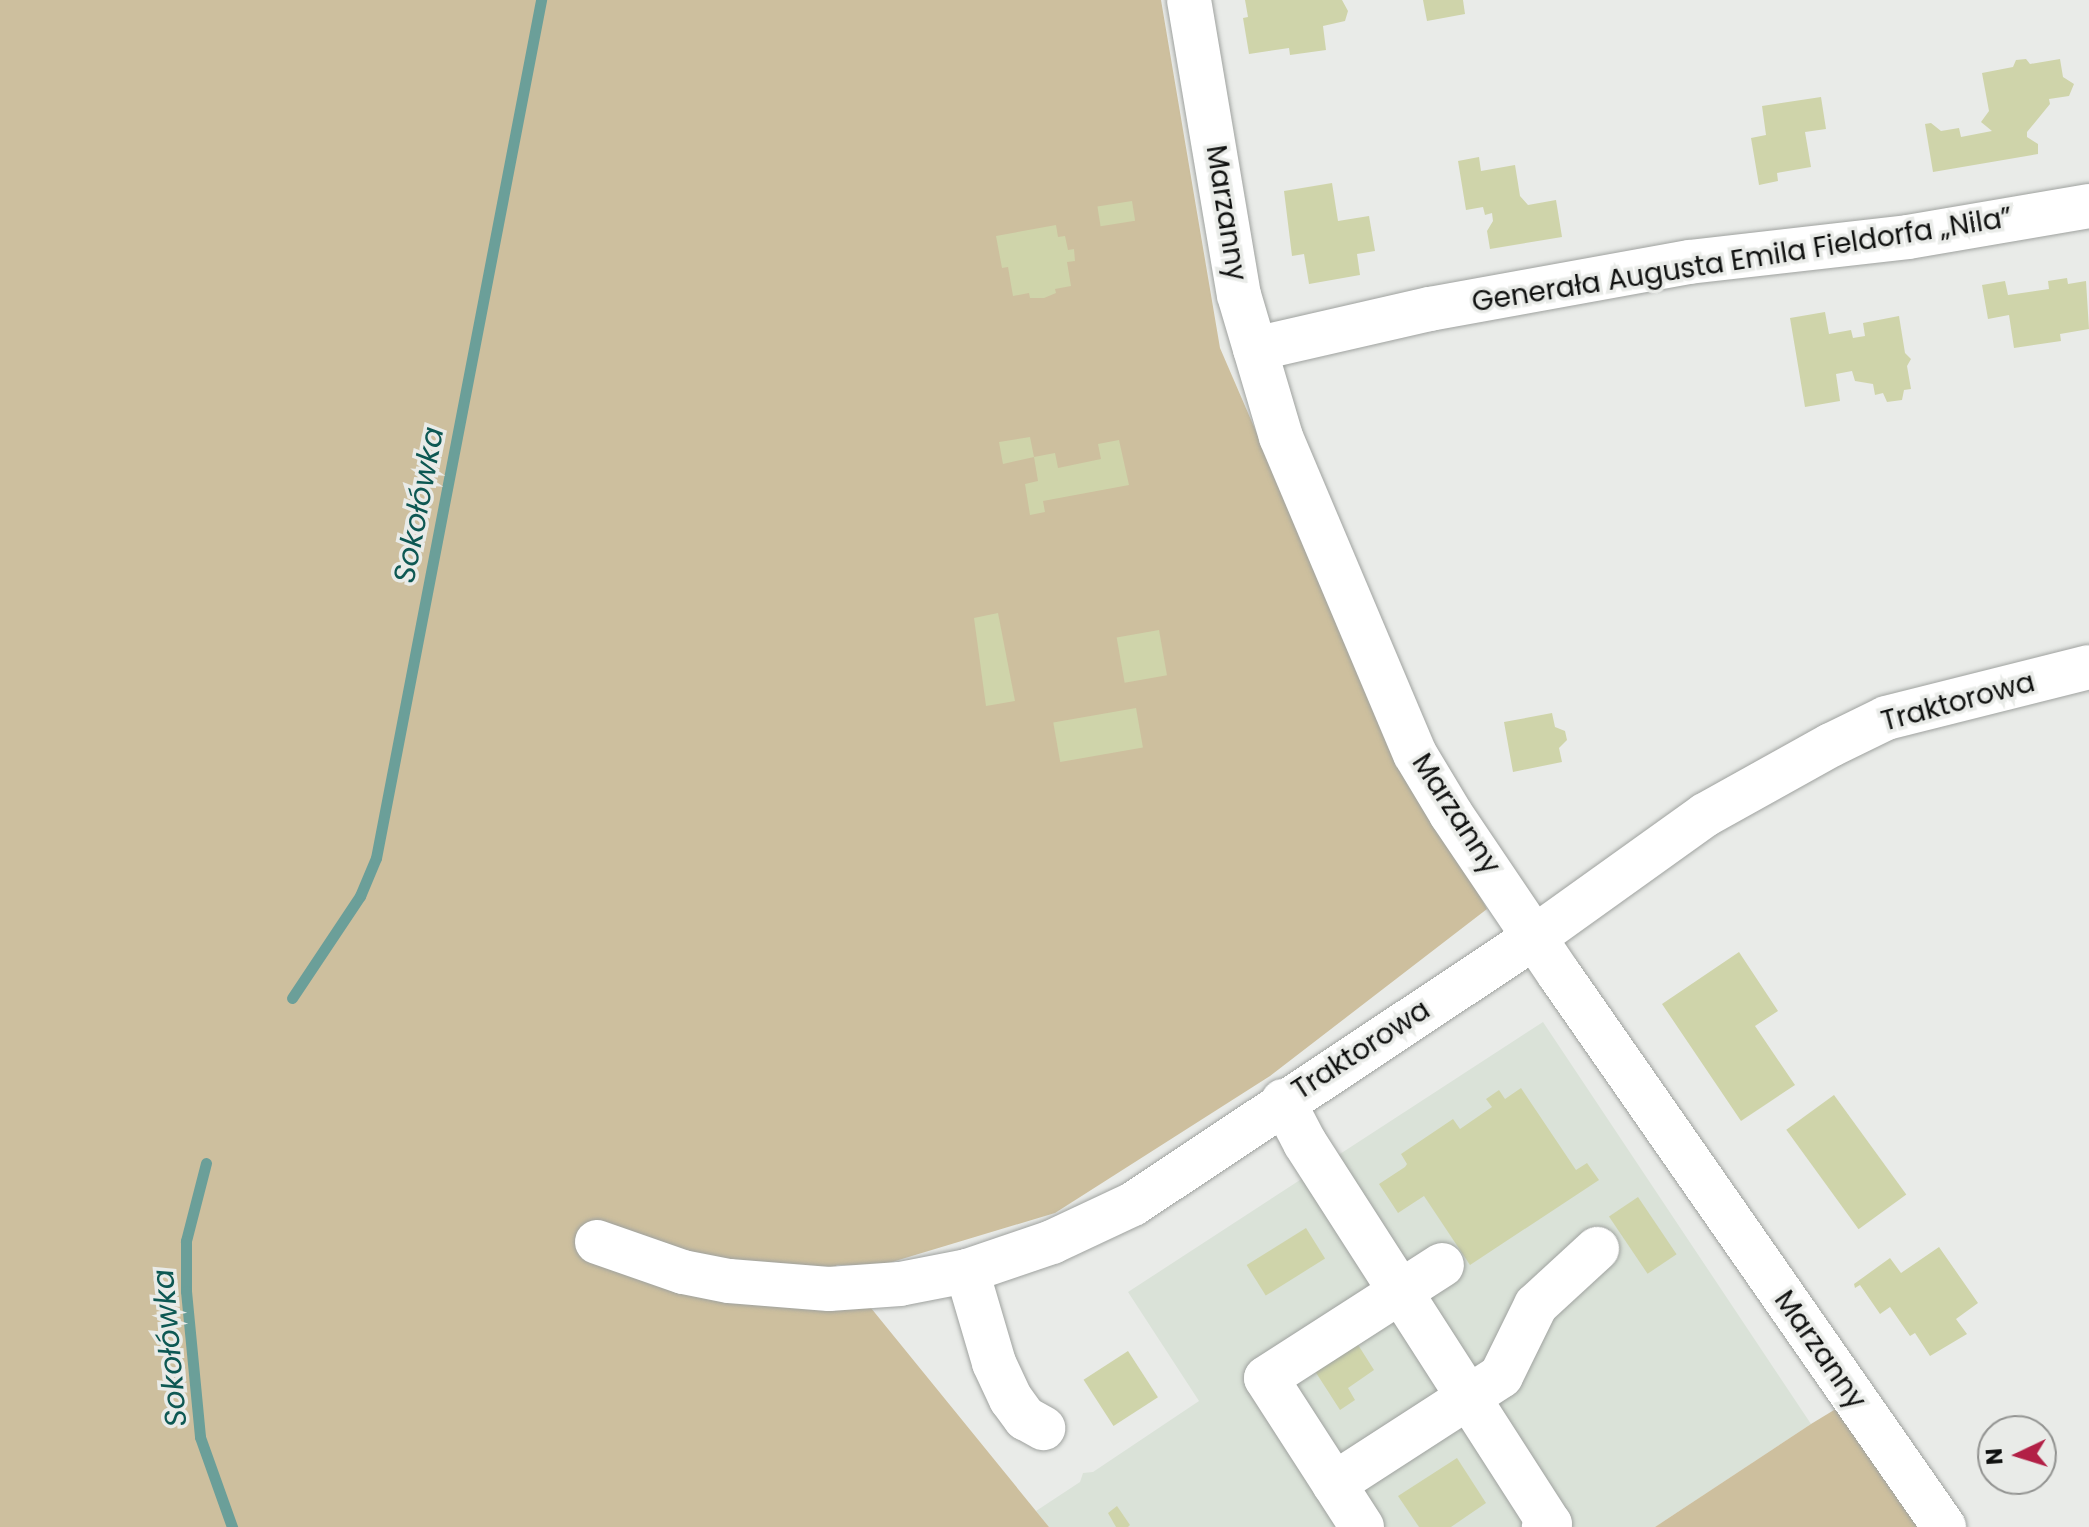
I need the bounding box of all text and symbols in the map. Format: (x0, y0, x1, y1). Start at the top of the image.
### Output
street label: Marzanny (1199, 143, 1253, 283)
street label: Generała Augusta Emila Fieldorfa „Nila” (1470, 201, 2014, 319)
water label: Sokołówka (386, 424, 452, 586)
street label: Traktorowa (1878, 665, 2038, 739)
street label: Marzanny (1405, 748, 1507, 880)
street label: Traktorowa (1286, 993, 1436, 1107)
water label: Sokołówka (145, 1268, 195, 1428)
street label: Marzanny (1767, 1284, 1873, 1416)
north arrow (1977, 1415, 2057, 1495)
text: N (1979, 1447, 2011, 1466)

